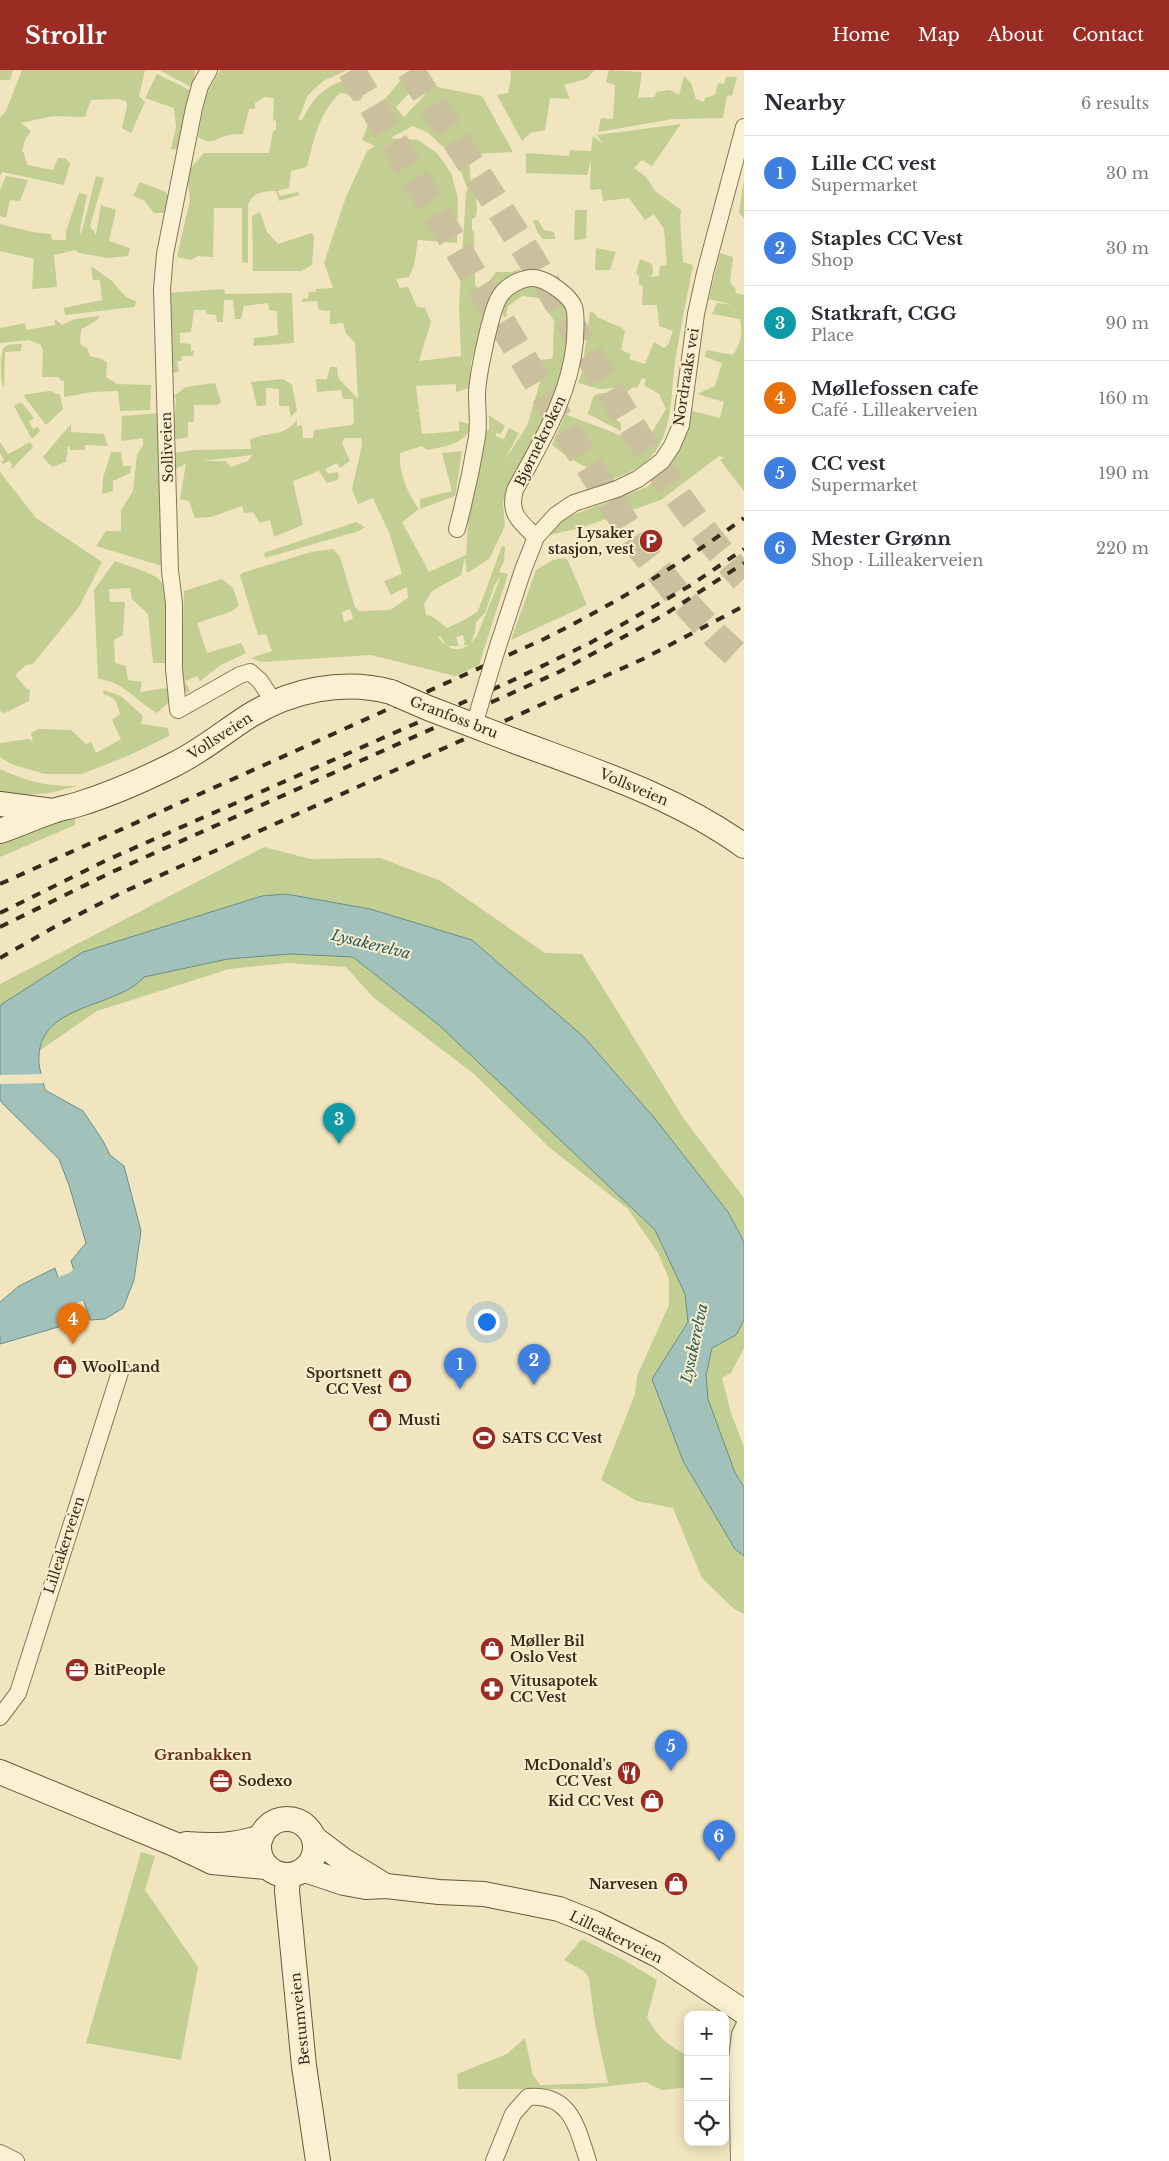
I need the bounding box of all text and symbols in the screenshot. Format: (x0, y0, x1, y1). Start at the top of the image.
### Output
text: Strollr (25, 21, 107, 50)
text: Home (832, 24, 890, 46)
text: Map (918, 24, 960, 46)
text: About (988, 24, 1044, 46)
text: Contact (1072, 24, 1144, 46)
text: Nearby (764, 90, 845, 116)
text: 6 results (1081, 93, 1149, 113)
text: Lille CC vest (811, 152, 936, 175)
text: 1 (777, 163, 783, 183)
text: 30 m (1106, 163, 1149, 183)
text: Supermarket (811, 175, 918, 195)
text: Staples CC Vest (811, 227, 963, 250)
text: 2 (775, 238, 785, 258)
text: 30 m (1106, 238, 1149, 258)
text: Shop (811, 250, 854, 270)
text: Statkraft, CGG (811, 302, 957, 325)
text: 3 (775, 313, 785, 333)
text: 90 m (1106, 313, 1149, 333)
text: Place (811, 325, 854, 345)
street label: Nordraaks vei (669, 326, 703, 427)
text: Møllefossen cafe (811, 377, 979, 400)
text: 4 (775, 388, 785, 408)
text: 160 m (1098, 388, 1149, 408)
street label: Bjørnekroken (510, 392, 570, 489)
text: Café · Lilleakerveien (811, 400, 978, 420)
street label: Solliveien (157, 411, 177, 483)
text: CC vest (811, 452, 885, 475)
text: 5 (775, 463, 785, 483)
text: 190 m (1098, 463, 1149, 483)
text: Supermarket (811, 475, 918, 495)
place label: Lysaker stasjon, vest (548, 524, 635, 558)
text: Mester Grønn (811, 527, 951, 550)
parking icon: Lysaker stasjon, vest (638, 528, 664, 554)
text: 6 (775, 538, 785, 558)
text: 220 m (1096, 538, 1149, 558)
text: Shop · Lilleakerveien (811, 550, 983, 570)
street label: Granfoss bru (407, 692, 501, 742)
street label: Vollsveien (184, 708, 256, 764)
street label: Vollsveien (596, 764, 671, 810)
water label: Lysakerelva (328, 925, 413, 963)
pin: 3 (323, 1103, 355, 1144)
water label: Lysakerelva (676, 1301, 712, 1386)
pin: 4 (57, 1303, 89, 1344)
your location (474, 1309, 500, 1335)
pin: 2 (518, 1344, 550, 1385)
pin: 1 (444, 1348, 476, 1389)
shop icon: WoolLand (52, 1354, 78, 1380)
place label: WoolLand (81, 1358, 160, 1376)
place label: Sportsnett CC Vest (306, 1364, 383, 1398)
shop icon: Sportsnett CC Vest (387, 1368, 413, 1394)
shop icon: Musti (367, 1407, 393, 1433)
place label: Musti (398, 1411, 441, 1429)
sports icon: SATS CC Vest (471, 1425, 497, 1451)
place label: SATS CC Vest (502, 1429, 603, 1447)
street label: Lilleakerveien (40, 1494, 88, 1596)
place label: Møller Bil Oslo Vest (510, 1632, 585, 1666)
shop icon: Møller Bil Oslo Vest (479, 1636, 505, 1662)
office icon: BitPeople (64, 1657, 90, 1683)
place label: BitPeople (94, 1661, 166, 1679)
place label: Vitusapotek CC Vest (509, 1672, 598, 1706)
pharmacy icon: Vitusapotek CC Vest (479, 1676, 505, 1702)
pin: 5 (655, 1730, 687, 1771)
district label: Granbakken (154, 1745, 252, 1764)
place label: McDonald's CC Vest (524, 1756, 613, 1790)
restaurant icon: McDonald's CC Vest (616, 1760, 642, 1786)
office icon: Sodexo (208, 1768, 234, 1794)
place label: Sodexo (238, 1772, 292, 1790)
shop icon: Kid CC Vest (639, 1788, 665, 1814)
place label: Kid CC Vest (548, 1792, 635, 1810)
pin: 6 (703, 1820, 735, 1861)
shop icon: Narvesen (663, 1871, 689, 1897)
place label: Narvesen (589, 1875, 658, 1893)
street label: Lilleakerveien (567, 1907, 666, 1967)
street label: Bestumveien (286, 1971, 314, 2066)
map controls (684, 2011, 729, 2146)
button: + (684, 2011, 729, 2056)
button: − (684, 2056, 729, 2101)
button: locate (684, 2101, 729, 2146)

